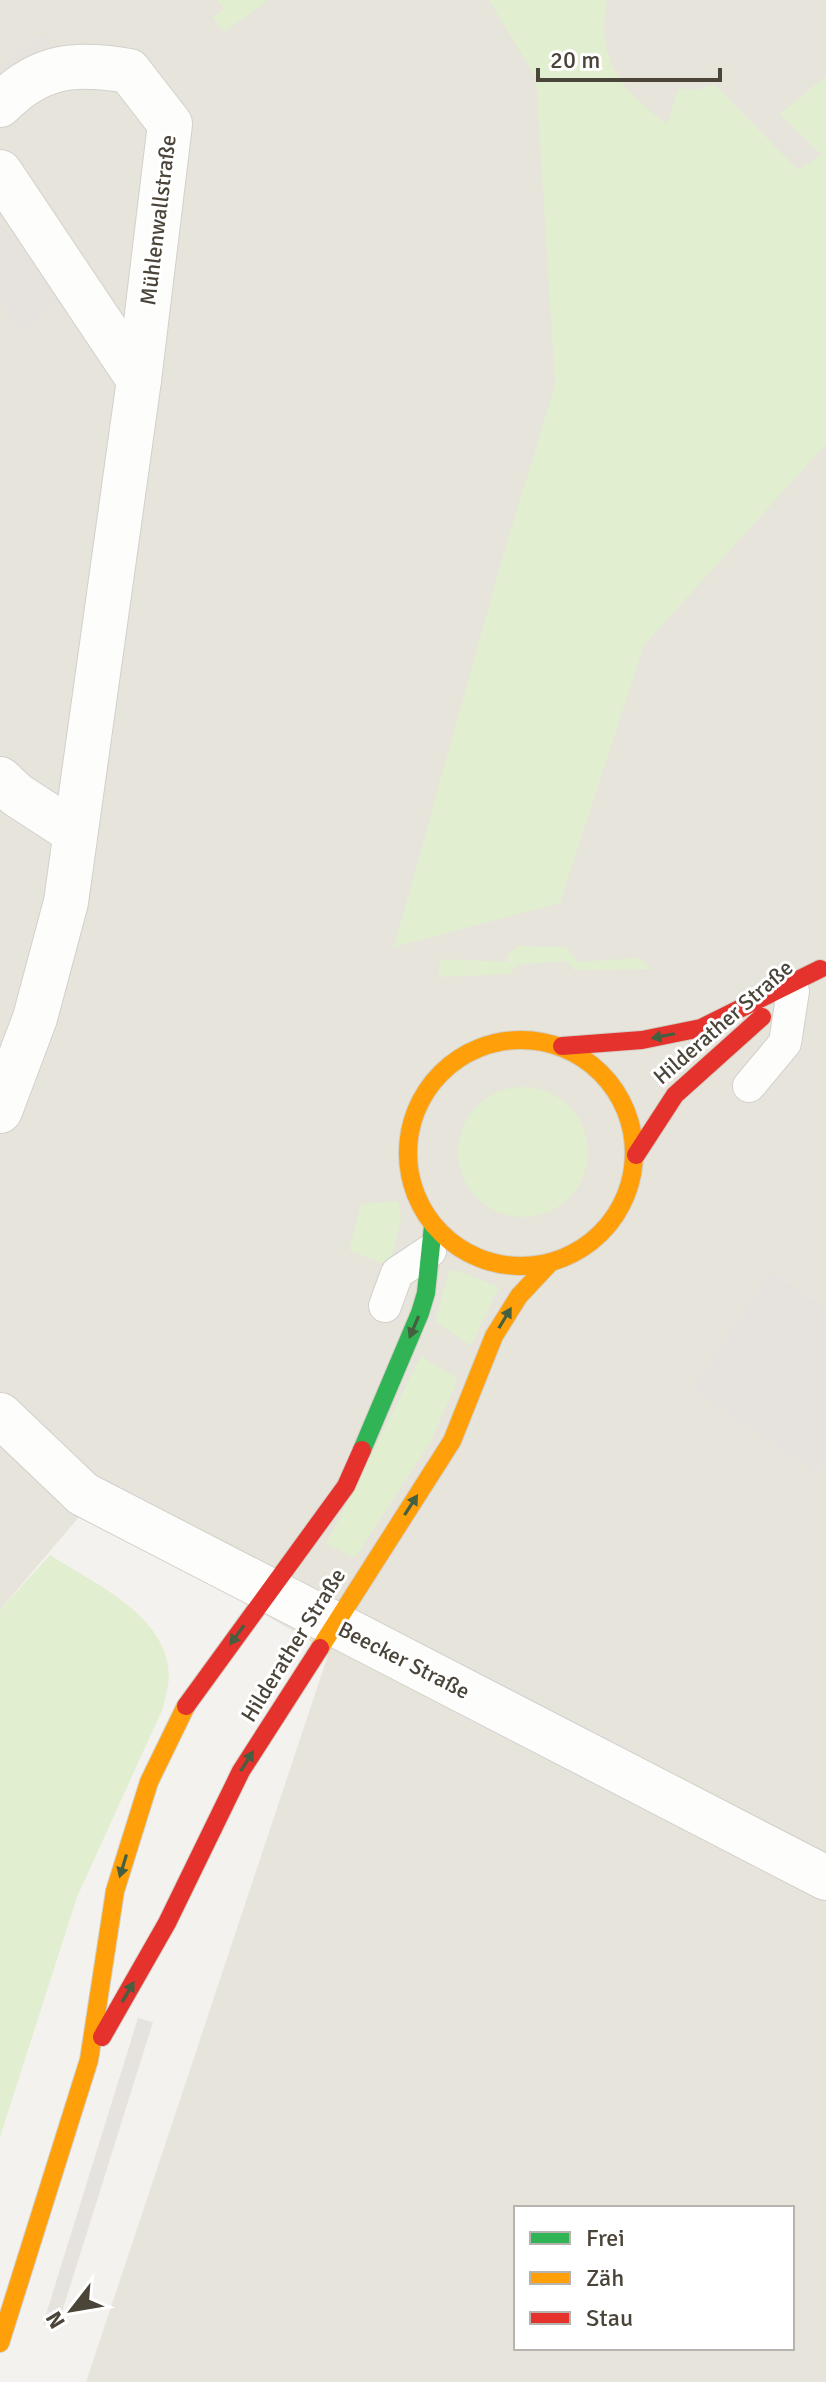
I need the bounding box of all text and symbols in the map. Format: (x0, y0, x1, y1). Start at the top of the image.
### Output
scale bar (538, 32, 720, 82)
text: 20 m (550, 45, 600, 75)
street label: Mühlenwallstraße (134, 133, 182, 307)
street label: Hilderather Straße (648, 954, 798, 1090)
one-way arrow (650, 1030, 675, 1042)
one-way arrow (497, 1308, 512, 1329)
one-way arrow (408, 1315, 421, 1338)
one-way arrow (403, 1494, 418, 1515)
street label: Hilderather Straße (235, 1563, 351, 1727)
street label: Beecker Straße (334, 1615, 474, 1705)
one-way arrow (230, 1625, 246, 1645)
one-way arrow (239, 1751, 254, 1772)
one-way arrow (116, 1854, 129, 1878)
one-way arrow (121, 1981, 135, 2004)
legend (514, 2206, 794, 2350)
text: Frei (586, 2223, 625, 2253)
text: Zäh (586, 2263, 624, 2293)
north arrow (32, 2270, 112, 2350)
text: Stau (586, 2303, 633, 2333)
text: N (40, 2307, 71, 2334)

